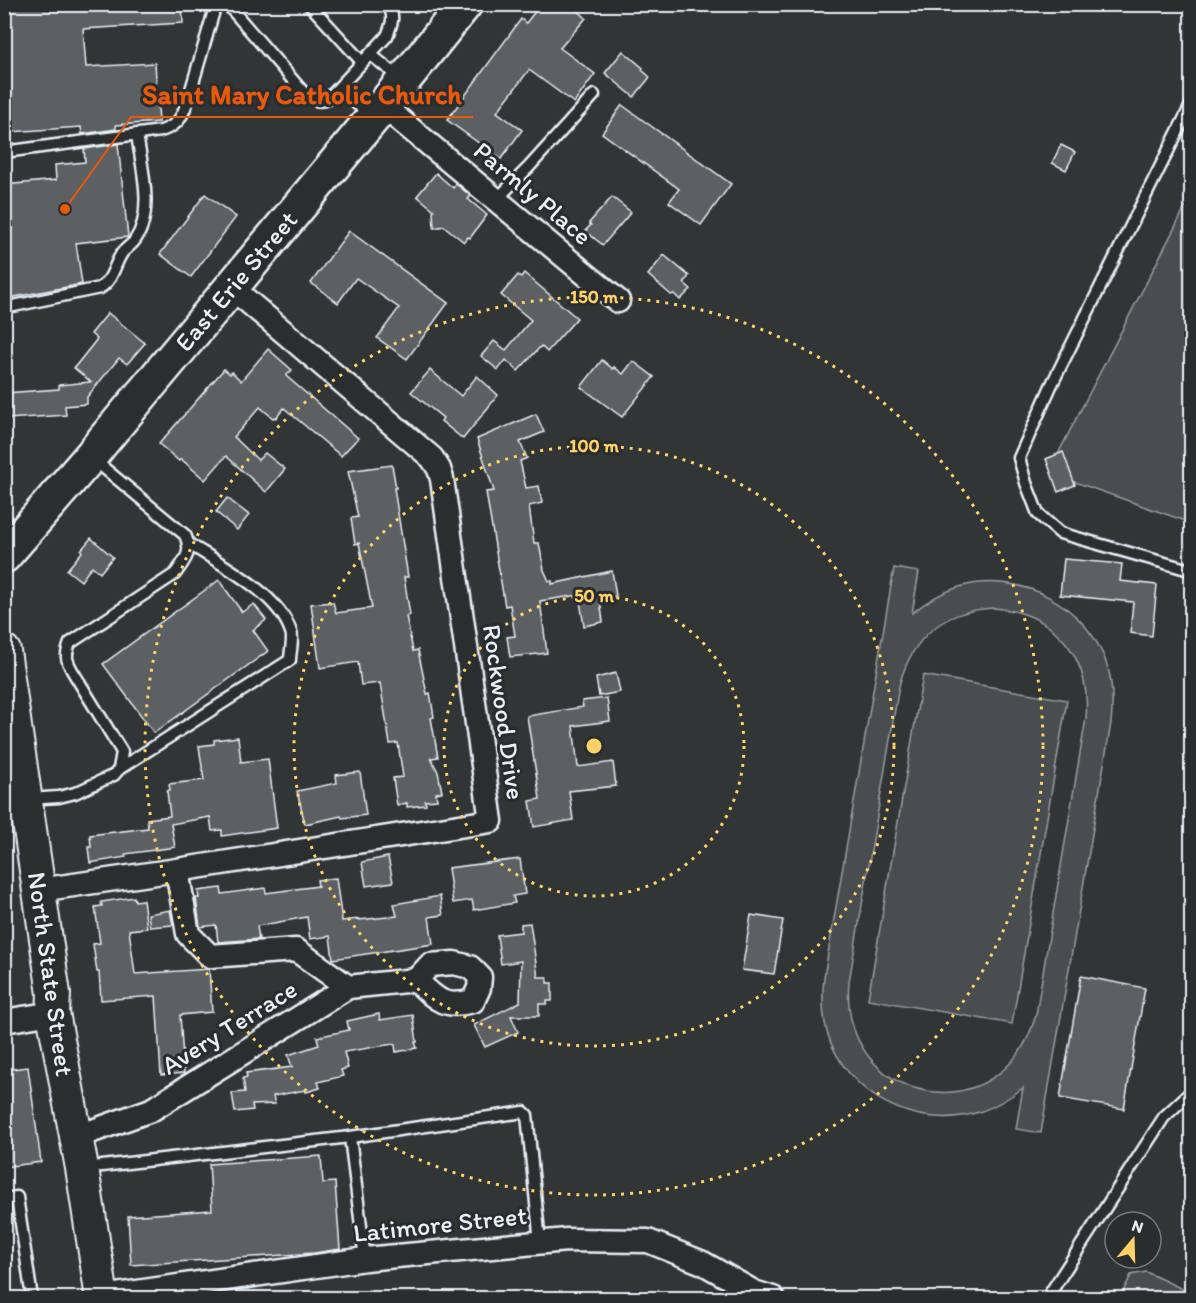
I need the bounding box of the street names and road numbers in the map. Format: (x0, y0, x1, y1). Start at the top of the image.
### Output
street label: Parmly Place (467, 134, 599, 252)
street label: East Erie Street (168, 204, 304, 358)
street label: Rockwood Drive (476, 622, 532, 802)
street label: North State Street (21, 870, 81, 1078)
street label: Avery Terrace (155, 973, 303, 1081)
street label: Latimore Street (352, 1199, 529, 1249)

